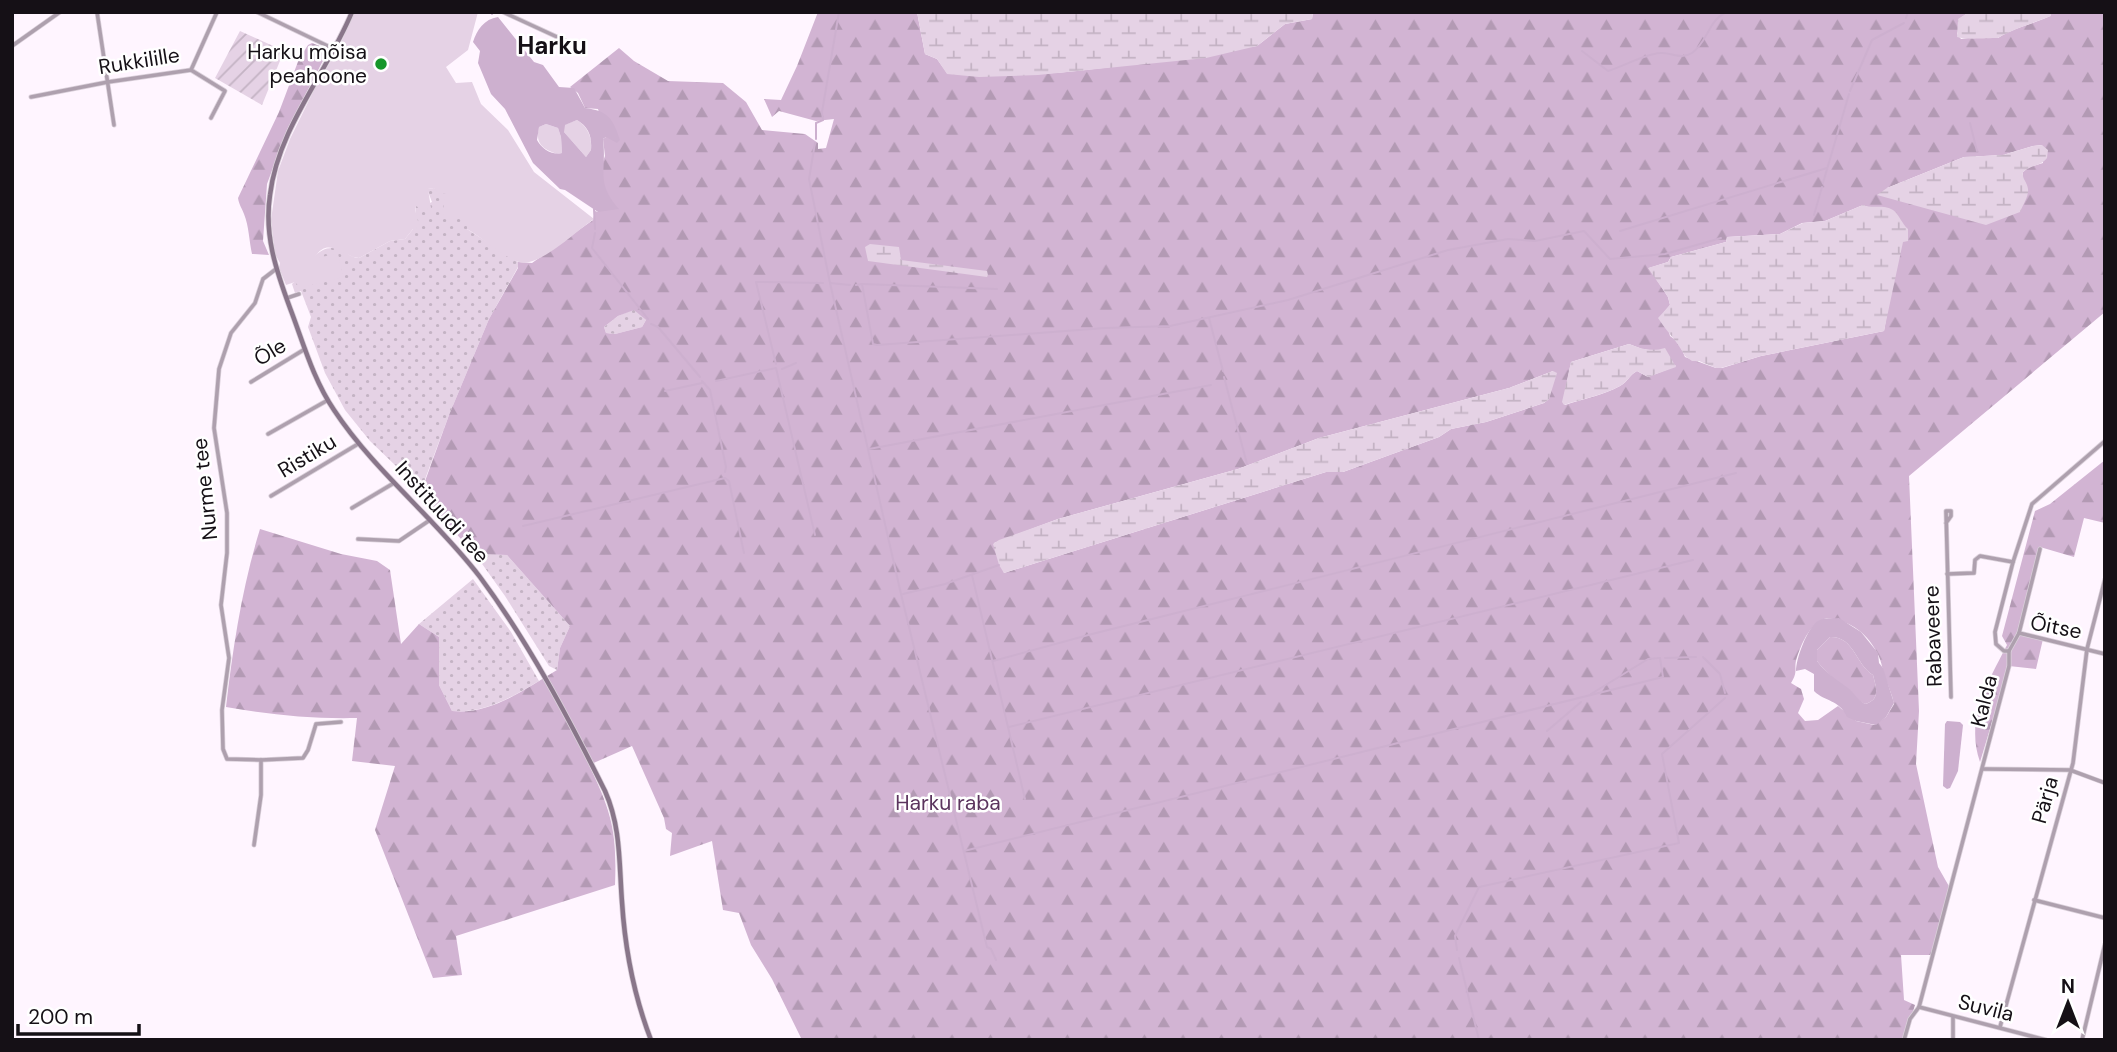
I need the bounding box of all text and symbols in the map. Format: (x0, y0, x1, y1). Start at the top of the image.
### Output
district label: Harku (517, 30, 587, 61)
place label: Harku mõisa peahoone (247, 38, 367, 90)
street label: Rukkilille (96, 41, 182, 81)
marker: Harku mõisa peahoone (373, 56, 389, 72)
street label: Õle (249, 332, 291, 372)
street label: Ristiku (273, 428, 341, 484)
street label: Nurme tee (186, 437, 224, 541)
street label: Instituudi tee (389, 455, 495, 569)
street label: Rabaveere (1917, 585, 1949, 687)
street label: Õitse (2028, 608, 2084, 646)
street label: Kalda (1964, 672, 2004, 730)
street label: Pärja (2025, 773, 2065, 827)
park label: Harku raba (895, 789, 1001, 817)
north arrow (2033, 968, 2103, 1038)
text: N (2061, 974, 2075, 999)
street label: Suvila (1955, 988, 2017, 1028)
scale bar (18, 992, 138, 1036)
text: 200 m (28, 1003, 93, 1031)

